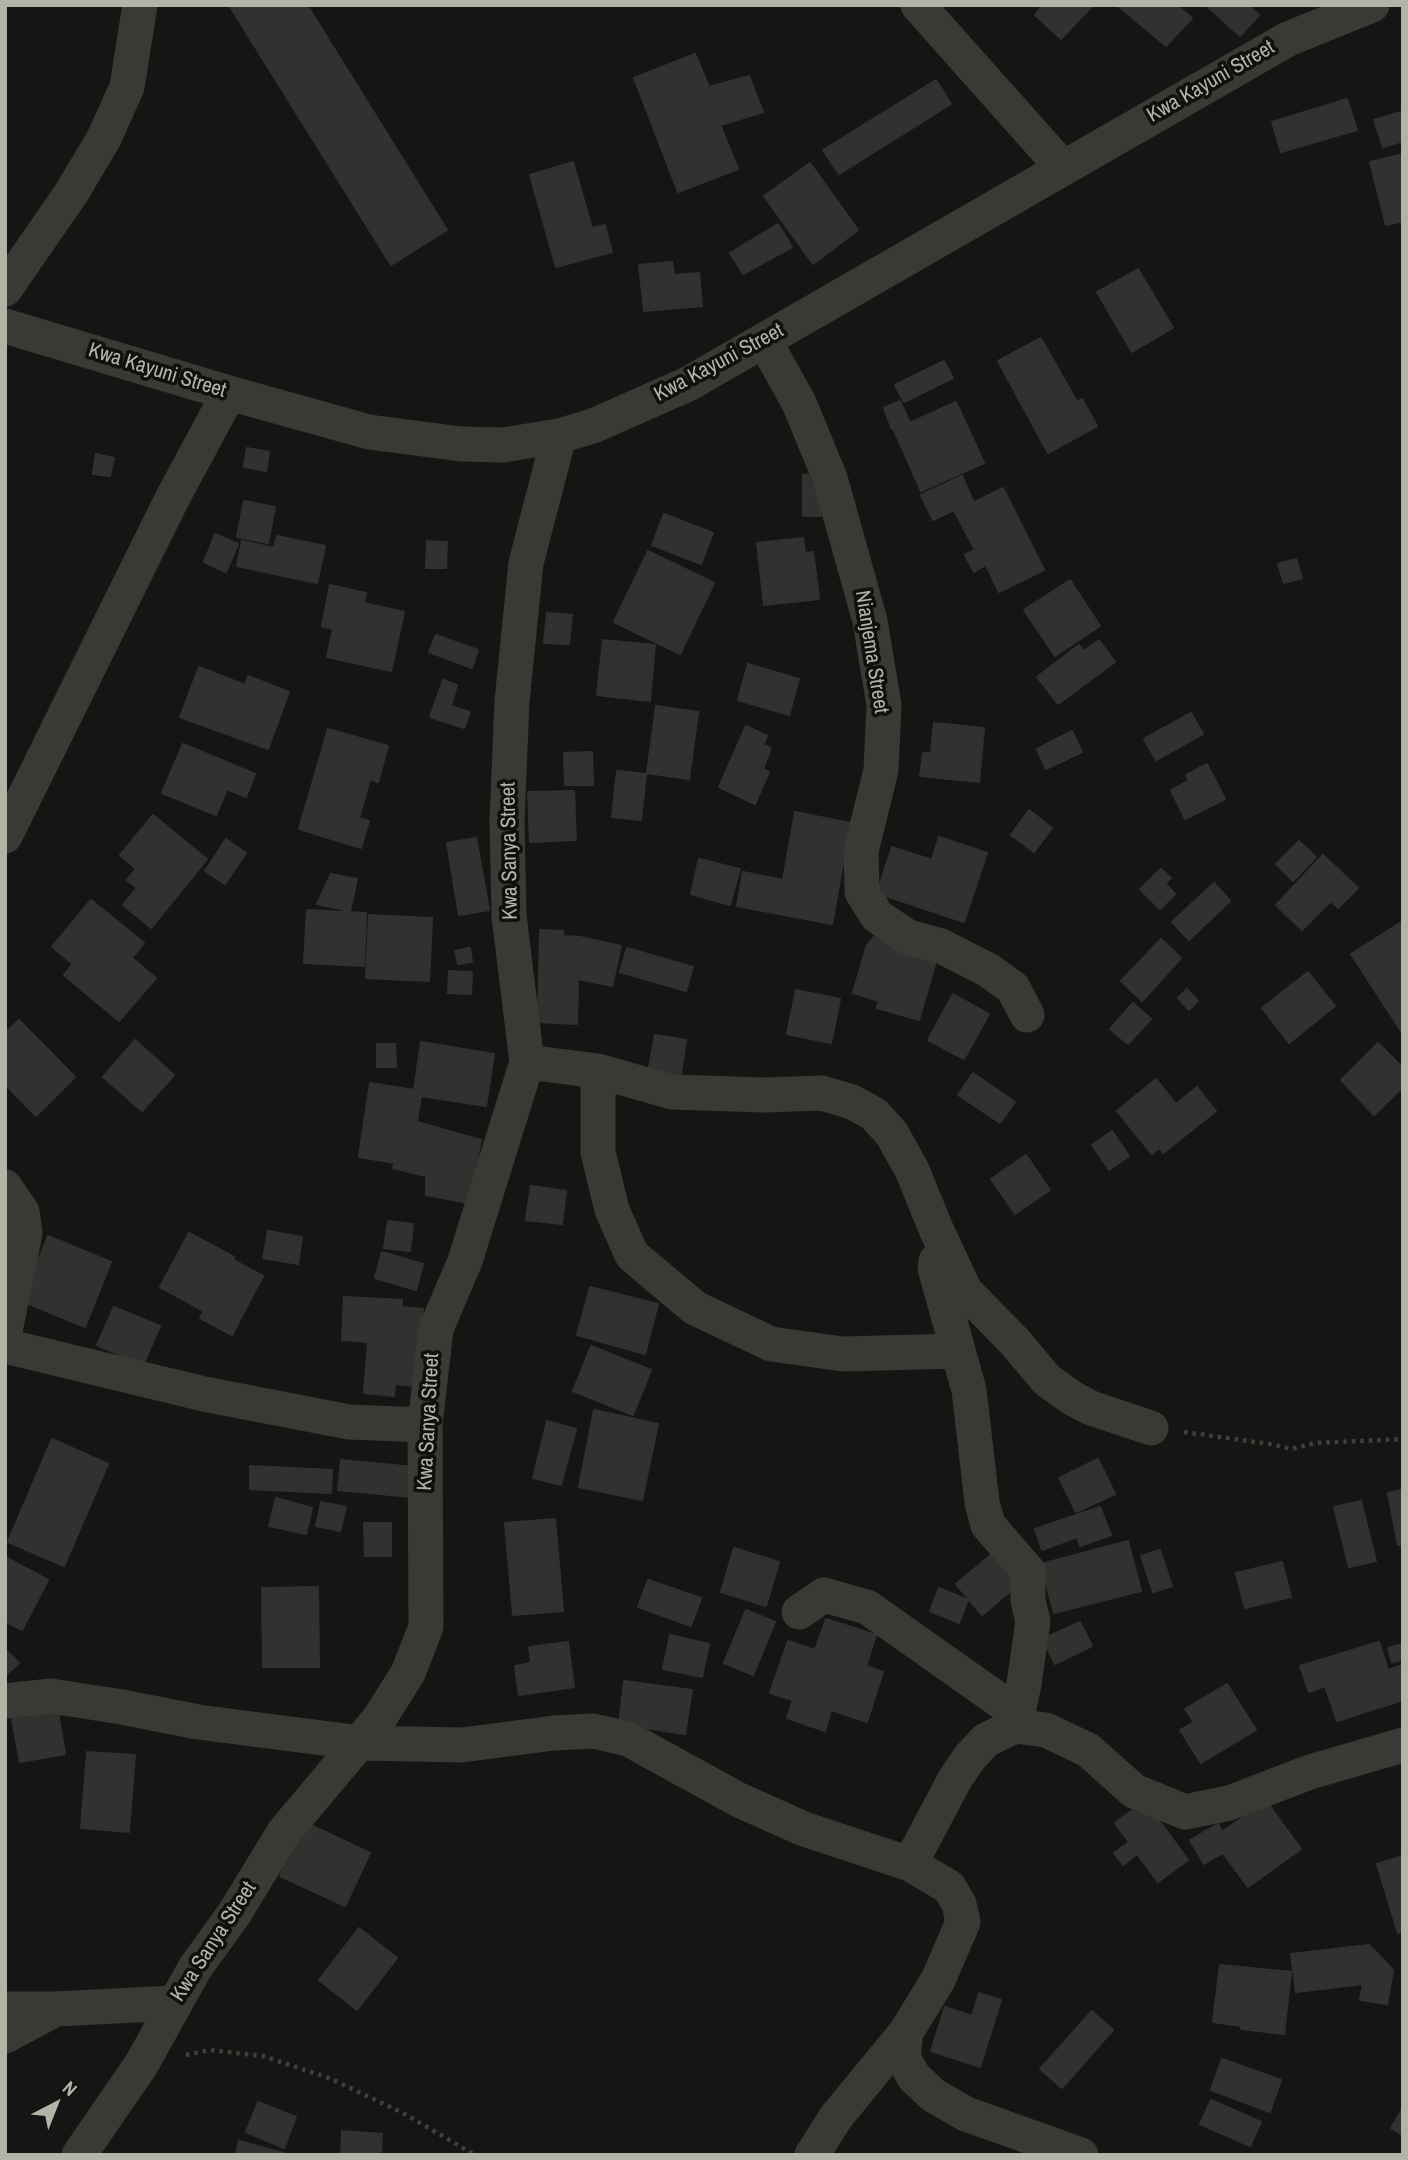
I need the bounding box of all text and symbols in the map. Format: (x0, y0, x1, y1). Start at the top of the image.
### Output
street label: Kwa Kayuni Street (1143, 35, 1279, 129)
street label: Kwa Kayuni Street (650, 318, 788, 408)
street label: Kwa Kayuni Street (85, 338, 229, 404)
street label: Nianjema Street (849, 589, 893, 715)
street label: Kwa Sanya Street (496, 782, 524, 920)
street label: Kwa Sanya Street (413, 1353, 445, 1491)
street label: Kwa Sanya Street (166, 1877, 262, 2007)
north arrow (21, 2069, 91, 2139)
text: N (57, 2075, 83, 2102)

